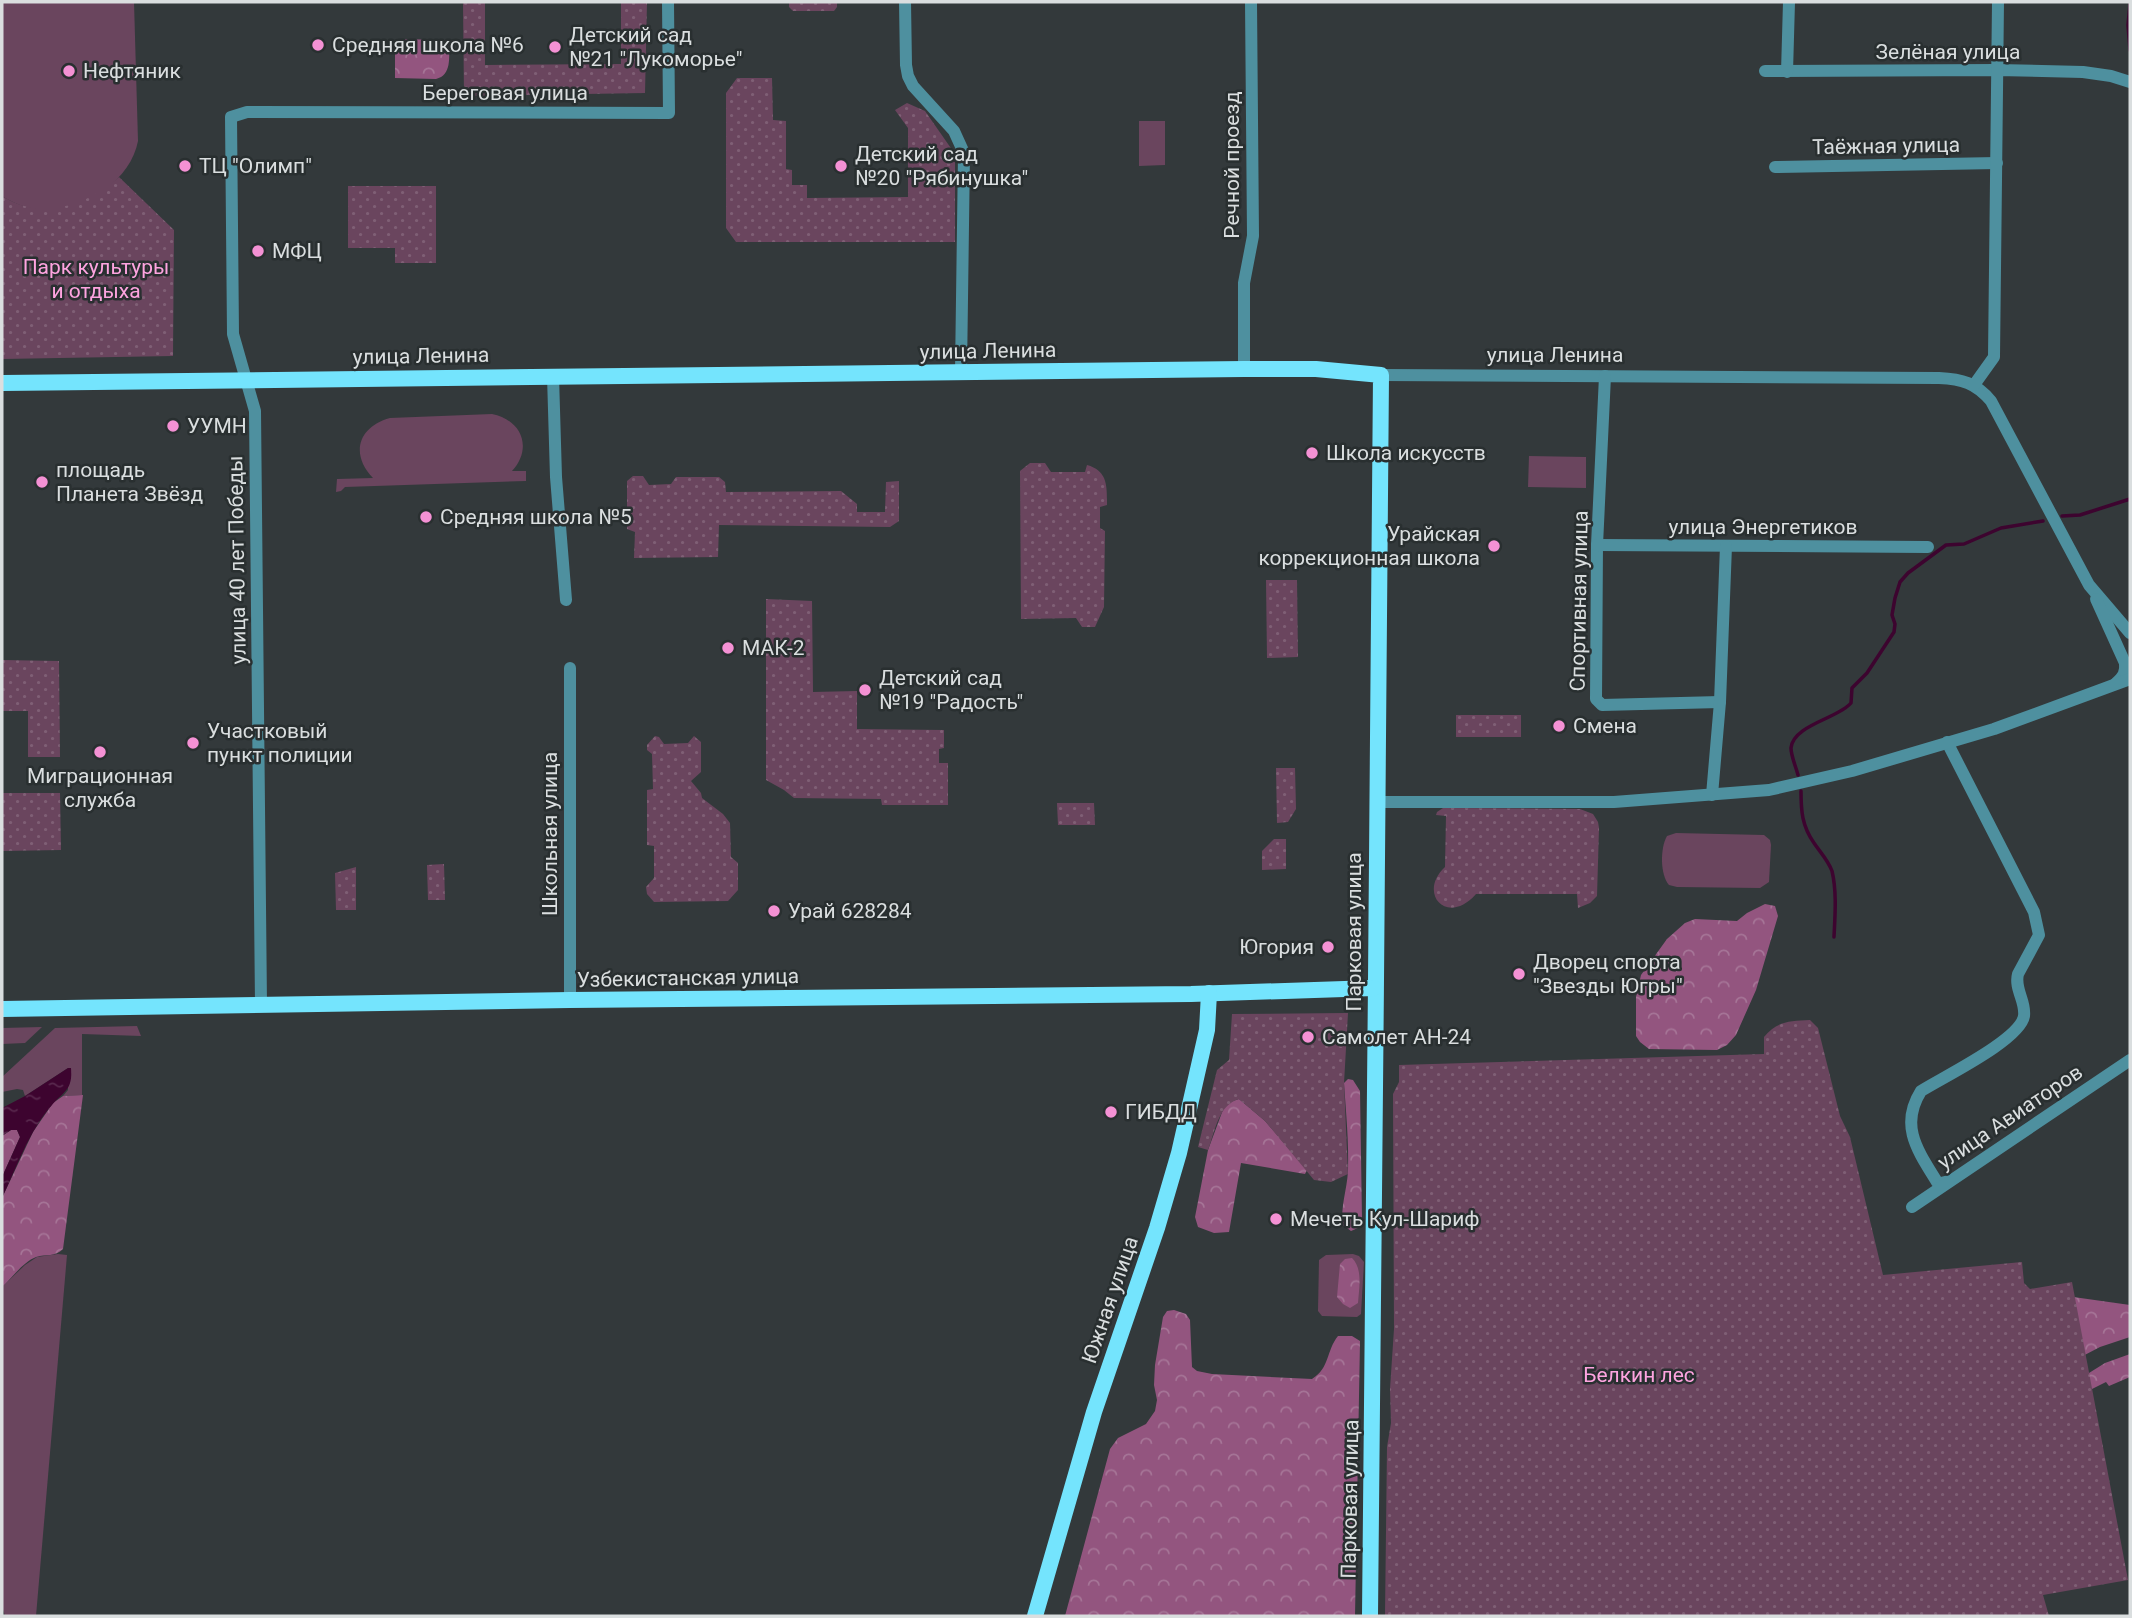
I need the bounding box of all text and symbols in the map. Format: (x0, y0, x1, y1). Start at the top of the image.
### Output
place label: Детский сад №21 "Лукоморье" (569, 23, 743, 71)
place label: Средняя школа №6 (332, 33, 524, 57)
marker: Средняя школа №6 (310, 37, 326, 53)
marker: Детский сад №21 "Лукоморье" (547, 39, 563, 55)
street label: Зелёная улица (1876, 40, 2020, 64)
place label: Нефтяник (83, 59, 181, 83)
marker: Нефтяник (61, 63, 77, 79)
street label: Береговая улица (422, 81, 588, 105)
street label: Речной проезд (1220, 91, 1244, 239)
street label: Таёжная улица (1812, 133, 1960, 159)
place label: Детский сад №20 "Рябинушка" (855, 142, 1028, 190)
place label: ТЦ "Олимп" (199, 154, 312, 178)
marker: ТЦ "Олимп" (177, 158, 193, 174)
marker: Детский сад №20 "Рябинушка" (833, 158, 849, 174)
place label: МФЦ (272, 239, 322, 263)
marker: МФЦ (250, 243, 266, 259)
park label: Парк культуры и отдыха (23, 255, 169, 303)
street label: улица Ленина (919, 338, 1057, 364)
street label: улица Ленина (352, 343, 490, 369)
street label: улица Ленина (1487, 343, 1623, 367)
place label: УУМН (187, 414, 247, 438)
marker: УУМН (165, 418, 181, 434)
place label: Школа искусств (1326, 441, 1486, 465)
marker: Школа искусств (1304, 445, 1320, 461)
street label: улица 40 лет Победы (223, 455, 251, 665)
place label: площадь Планета Звёзд (56, 458, 204, 506)
marker: площадь Планета Звёзд (34, 474, 50, 490)
place label: Средняя школа №5 (440, 505, 632, 529)
marker: Средняя школа №5 (418, 509, 434, 525)
street label: Спортивная улица (1565, 510, 1593, 692)
street label: улица Энергетиков (1668, 515, 1858, 539)
place label: Урайская коррекционная школа (1258, 522, 1480, 570)
marker: Урайская коррекционная школа (1486, 538, 1502, 554)
place label: МАК-2 (742, 636, 805, 660)
marker: МАК-2 (720, 640, 736, 656)
place label: Детский сад №19 "Радость" (879, 666, 1023, 714)
marker: Детский сад №19 "Радость" (857, 682, 873, 698)
place label: Смена (1573, 714, 1637, 738)
marker: Смена (1551, 718, 1567, 734)
place label: Участковый пункт полиции (207, 719, 353, 767)
marker: Участковый пункт полиции (185, 735, 201, 751)
marker: Миграционная служба (92, 744, 108, 760)
street label: Школьная улица (538, 752, 562, 916)
place label: Миграционная служба (27, 764, 173, 812)
street label: Парковая улица (1342, 852, 1366, 1012)
place label: Урай 628284 (788, 899, 912, 923)
marker: Урай 628284 (766, 903, 782, 919)
place label: Югория (1239, 935, 1314, 959)
marker: Югория (1320, 939, 1336, 955)
place label: Дворец спорта "Звезды Югры" (1533, 950, 1683, 998)
street label: Узбекистанская улица (577, 964, 799, 992)
marker: Дворец спорта "Звезды Югры" (1511, 966, 1527, 982)
place label: Самолет АН-24 (1322, 1025, 1471, 1049)
marker: Самолет АН-24 (1300, 1029, 1316, 1045)
street label: улица Авиаторов (1933, 1060, 2087, 1174)
place label: ГИБДД (1125, 1100, 1197, 1124)
marker: ГИБДД (1103, 1104, 1119, 1120)
place label: Мечеть Кул-Шариф (1290, 1207, 1480, 1231)
marker: Мечеть Кул-Шариф (1268, 1211, 1284, 1227)
street label: Южная улица (1077, 1233, 1143, 1367)
park label: Белкин лес (1583, 1363, 1695, 1387)
street label: Парковая улица (1337, 1419, 1363, 1579)

